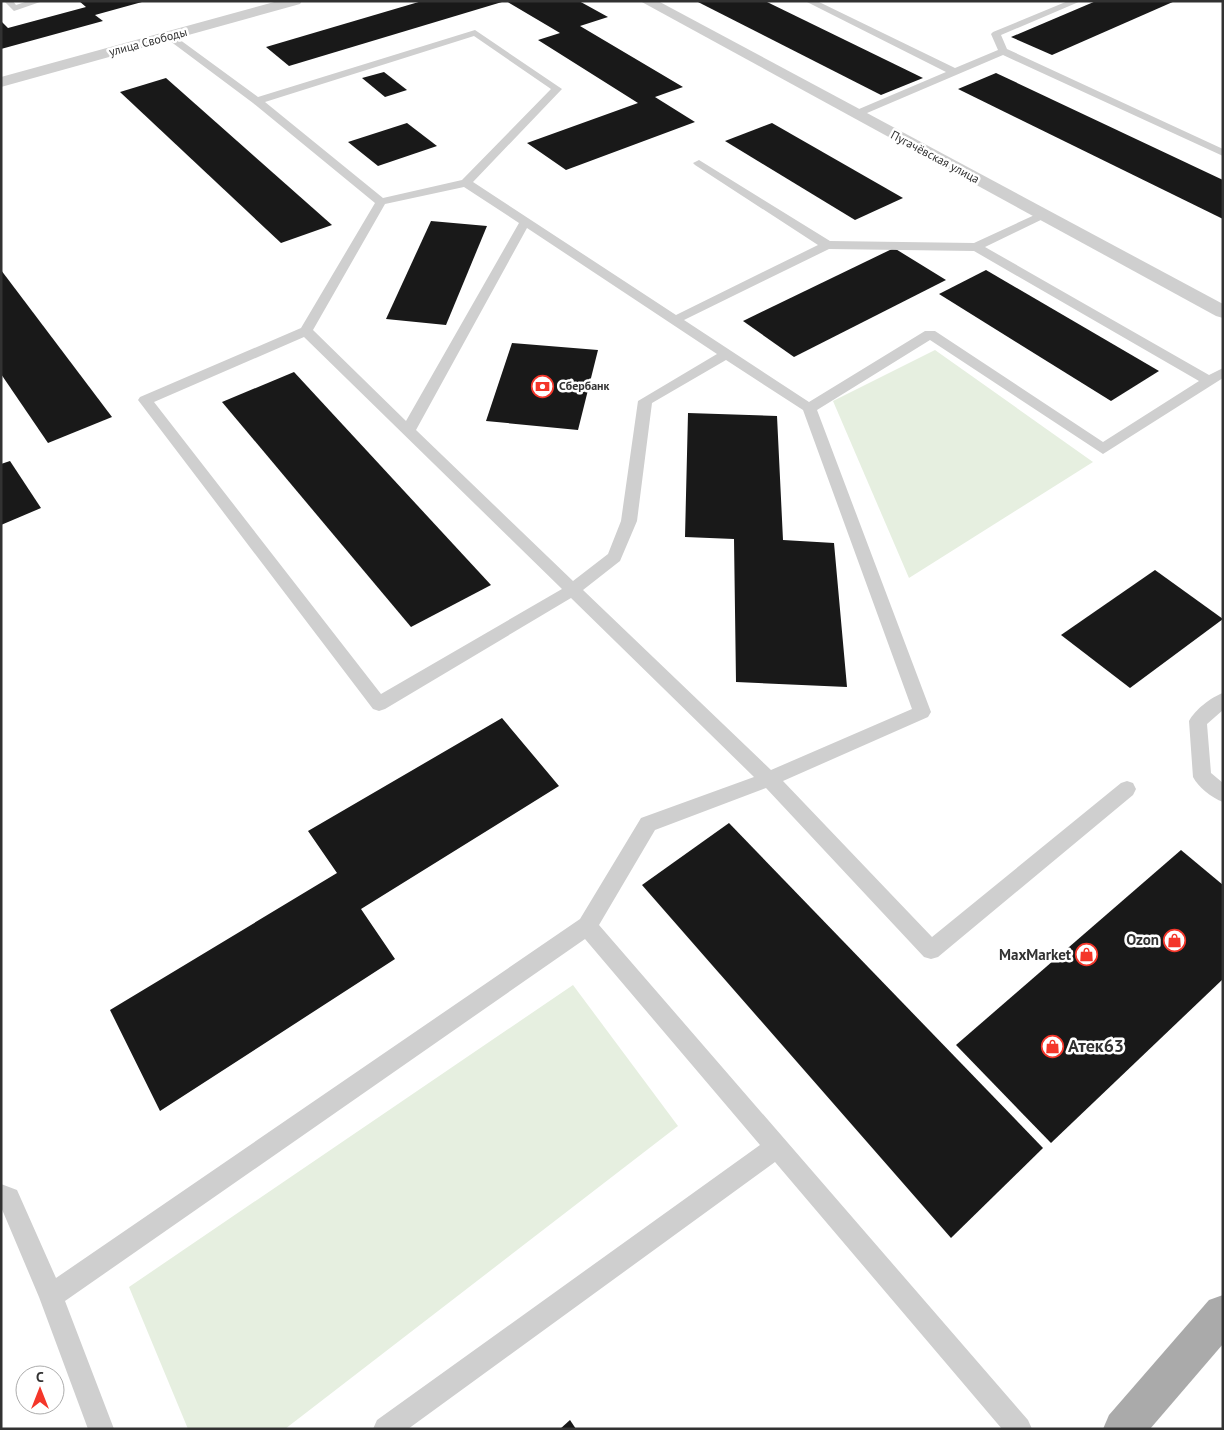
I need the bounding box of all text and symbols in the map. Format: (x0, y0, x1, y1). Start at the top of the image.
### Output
street label: улица Свободы (107, 24, 189, 59)
street label: Пугачёвская улица (888, 127, 982, 186)
bank icon: Сбербанк (531, 374, 555, 398)
place label: Сбербанк (559, 378, 610, 393)
shop icon: Ozon (1163, 928, 1187, 952)
place label: Ozon (1126, 930, 1159, 949)
shop icon: MaxMarket (1075, 943, 1099, 967)
place label: MaxMarket (999, 945, 1072, 964)
shop icon: Атек63 (1040, 1034, 1064, 1058)
place label: Атек63 (1068, 1034, 1124, 1057)
north arrow (15, 1365, 65, 1415)
text: С (36, 1368, 44, 1386)

